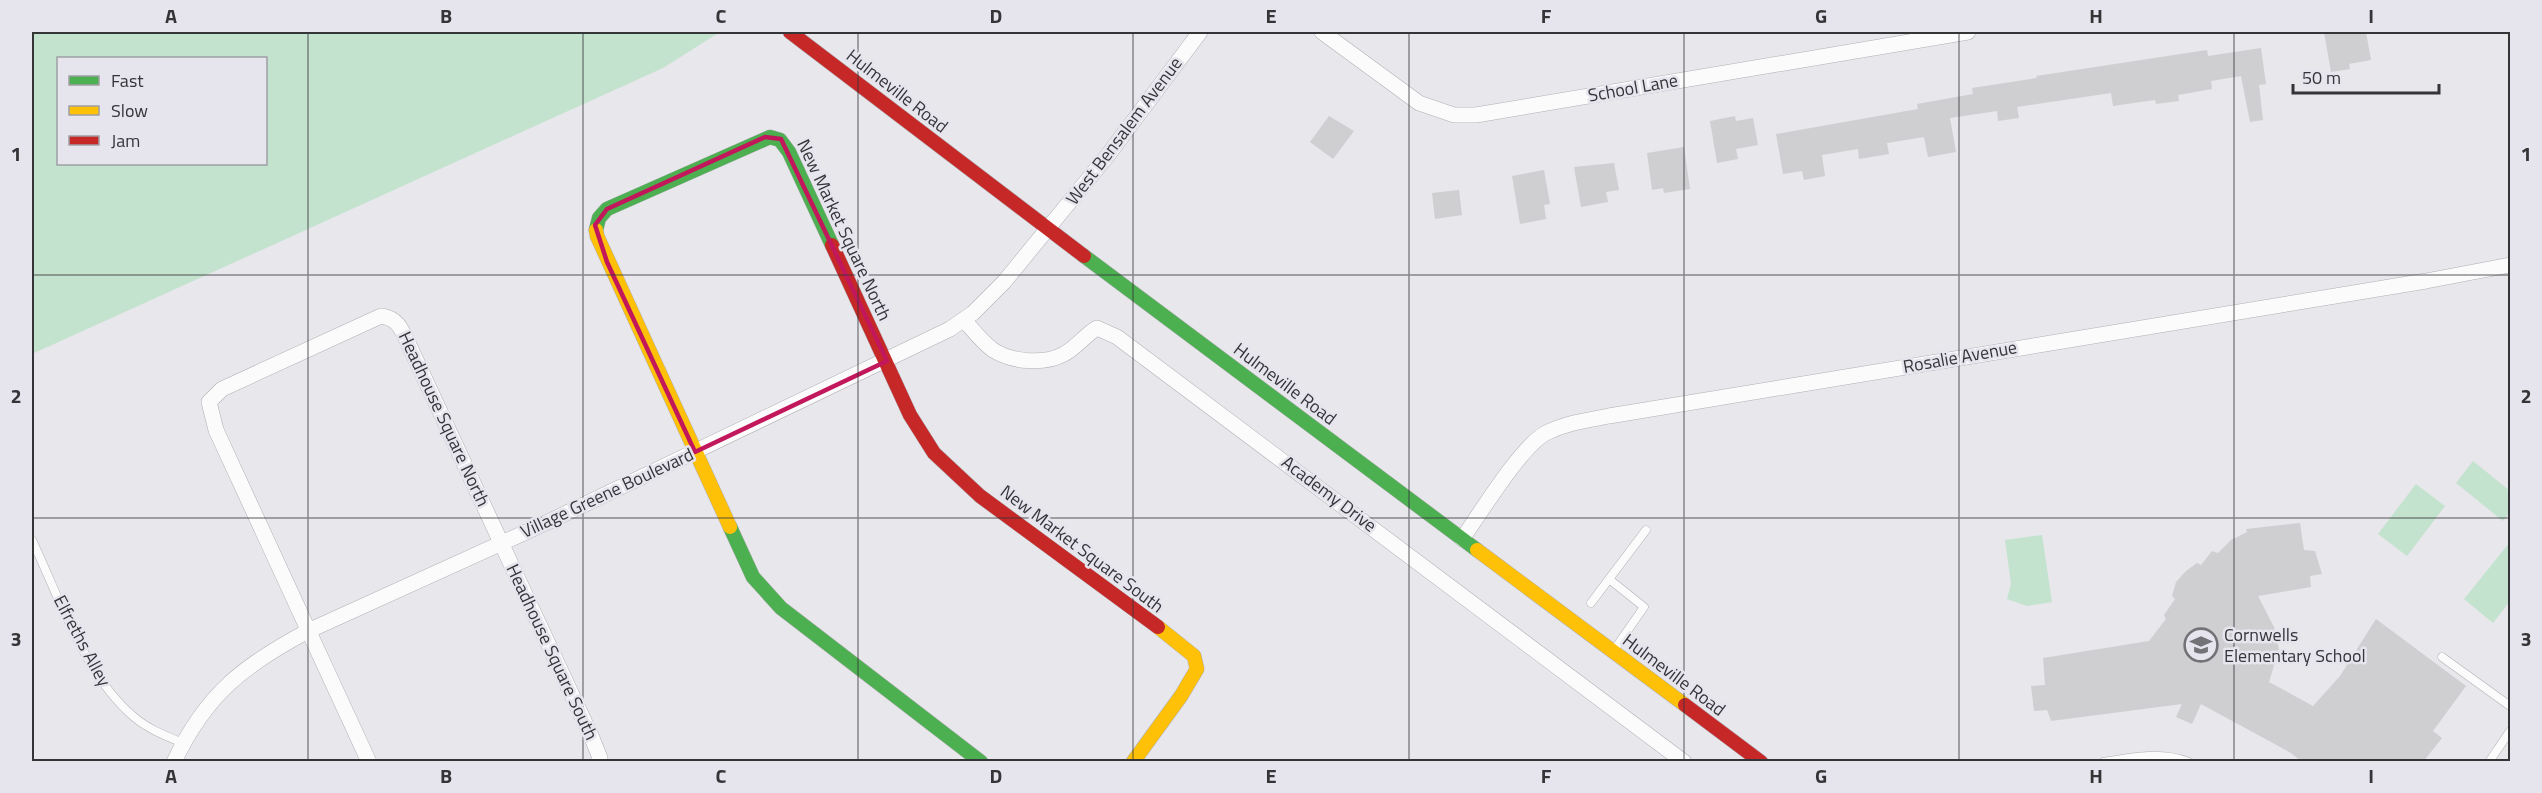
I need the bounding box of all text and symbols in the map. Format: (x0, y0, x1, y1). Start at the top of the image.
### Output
text: A (165, 0, 177, 31)
text: B (440, 0, 452, 31)
text: C (716, 0, 727, 31)
text: D (990, 0, 1002, 31)
text: E (1265, 0, 1277, 31)
text: F (1541, 0, 1552, 31)
text: G (1815, 0, 1827, 31)
text: H (2089, 0, 2103, 31)
text: I (2368, 0, 2374, 31)
street label: Hulmeville Road (841, 42, 954, 139)
street label: West Bensalem Avenue (1059, 51, 1188, 210)
legend (57, 57, 267, 165)
scale bar (2293, 57, 2438, 95)
text: 50 m (2302, 64, 2341, 91)
street label: School Lane (1586, 66, 1680, 109)
text: Fast (111, 67, 144, 94)
text: Slow (111, 97, 148, 124)
text: Jam (111, 127, 140, 154)
street label: New Market Square North (790, 135, 898, 325)
text: 1 (10, 138, 22, 169)
text: 1 (2520, 138, 2532, 169)
street label: Headhouse Square North (392, 327, 497, 511)
street label: Rosalie Avenue (1901, 333, 2019, 380)
street label: Hulmeville Road (1228, 336, 1342, 431)
text: 2 (10, 380, 22, 411)
text: 2 (2520, 380, 2532, 411)
street label: Village Greene Boulevard (516, 441, 698, 545)
street label: Academy Drive (1276, 449, 1383, 538)
street label: New Market Square South (995, 478, 1170, 619)
street label: Headhouse Square South (500, 559, 605, 744)
street label: Elfreths Alley (47, 590, 118, 692)
place label: Cornwells Elementary School (2224, 621, 2366, 669)
text: 3 (10, 623, 22, 654)
text: 3 (2520, 623, 2532, 654)
street label: Hulmeville Road (1617, 627, 1731, 722)
school or university icon: Cornwells Elementary School (2183, 627, 2219, 663)
text: A (165, 760, 177, 791)
text: B (440, 760, 452, 791)
text: C (716, 760, 727, 791)
text: D (990, 760, 1002, 791)
text: E (1265, 760, 1277, 791)
text: F (1541, 760, 1552, 791)
text: G (1815, 760, 1827, 791)
text: H (2089, 760, 2103, 791)
text: I (2368, 760, 2374, 791)

